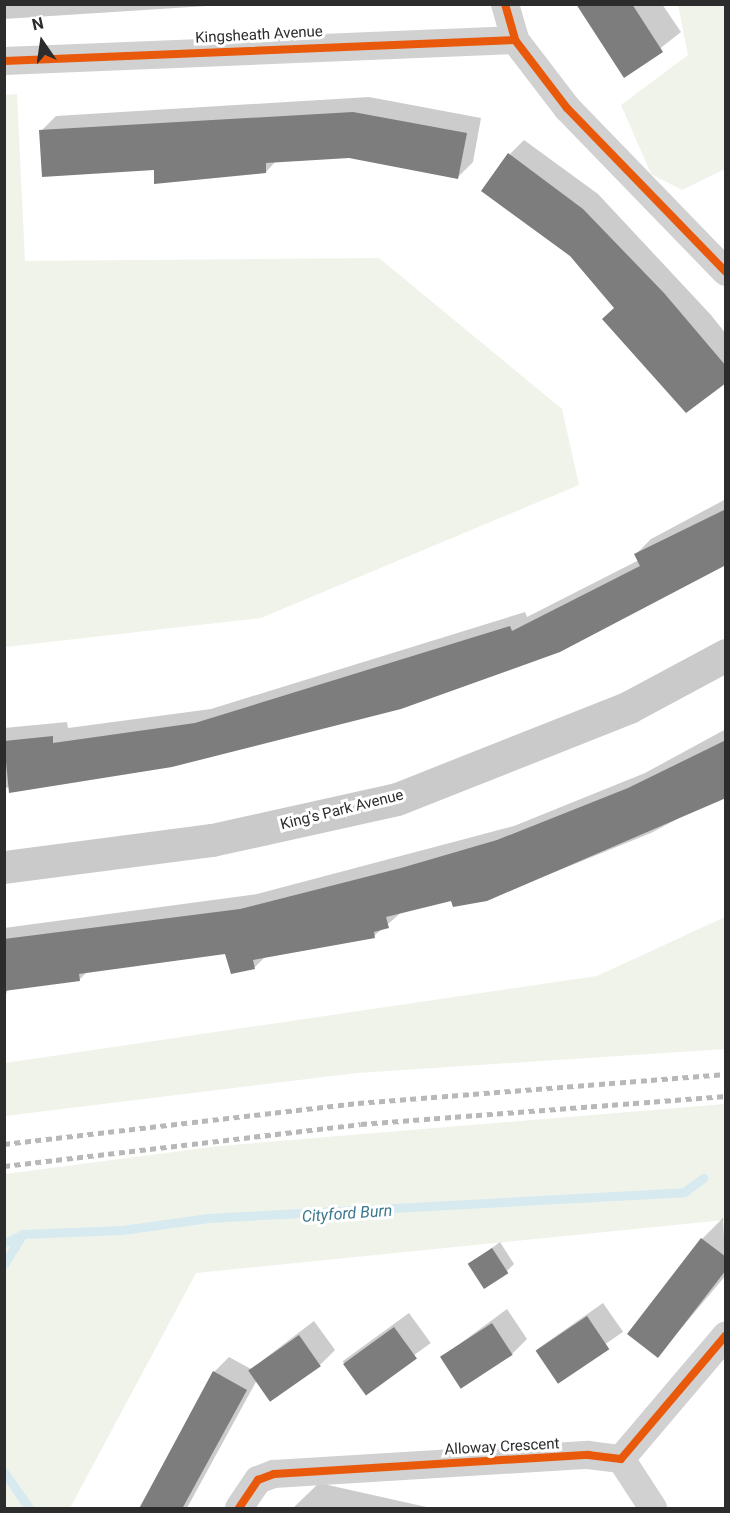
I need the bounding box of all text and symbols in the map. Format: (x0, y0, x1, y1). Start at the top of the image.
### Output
north arrow (12, 12, 72, 72)
text: N (30, 13, 45, 35)
street label: Kingsheath Avenue (195, 23, 323, 47)
street label: King's Park Avenue (279, 786, 405, 834)
water label: Cityford Burn (301, 1201, 393, 1227)
street label: Alloway Crescent (444, 1435, 560, 1459)

